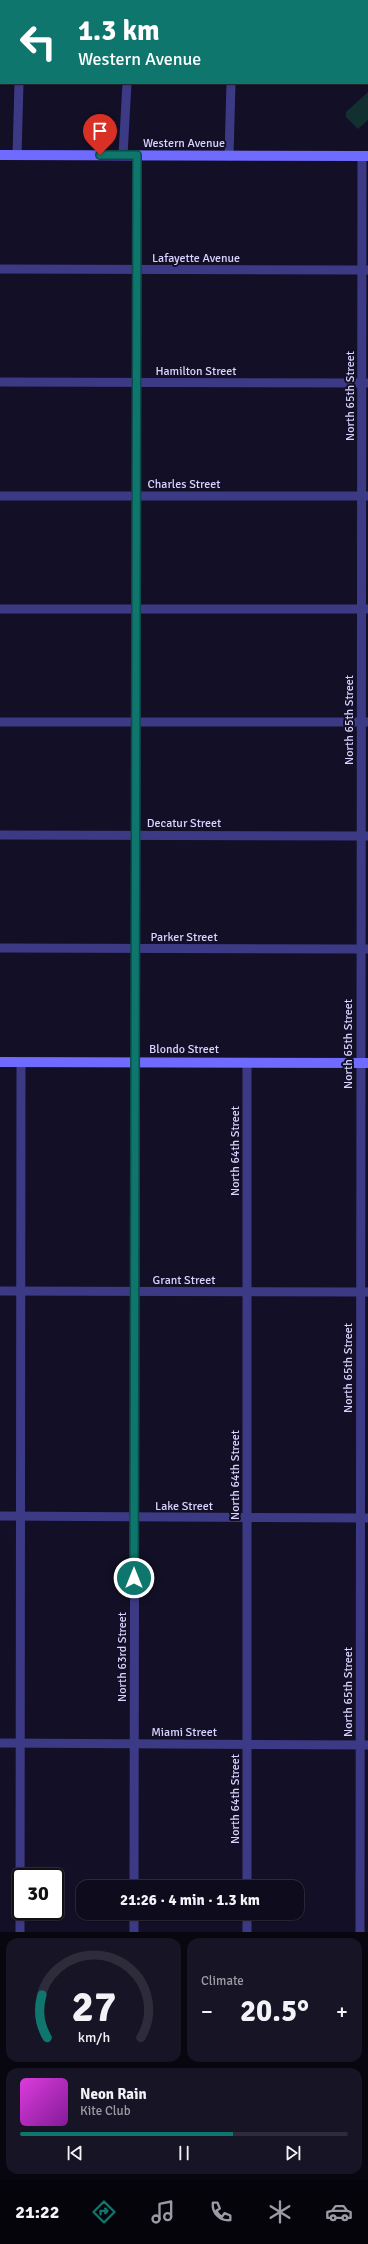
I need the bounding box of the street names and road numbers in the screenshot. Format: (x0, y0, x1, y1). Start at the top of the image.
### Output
street label: Western Avenue (143, 136, 225, 151)
street label: Lafayette Avenue (152, 251, 240, 266)
street label: North 65th Street (343, 351, 358, 441)
street label: Hamilton Street (155, 364, 237, 379)
street label: Charles Street (148, 477, 220, 492)
street label: North 65th Street (342, 675, 357, 765)
street label: Decatur Street (147, 816, 221, 831)
street label: Parker Street (150, 930, 218, 945)
street label: North 65th Street (341, 999, 356, 1089)
street label: Blondo Street (149, 1042, 219, 1057)
street label: North 64th Street (228, 1106, 243, 1196)
street label: Grant Street (153, 1273, 215, 1288)
street label: North 65th Street (341, 1323, 356, 1413)
street label: North 64th Street (228, 1430, 243, 1520)
street label: Lake Street (155, 1499, 213, 1514)
street label: North 63rd Street (115, 1612, 130, 1702)
street label: North 65th Street (341, 1647, 356, 1737)
street label: Miami Street (151, 1725, 217, 1740)
street label: North 64th Street (228, 1754, 243, 1844)

